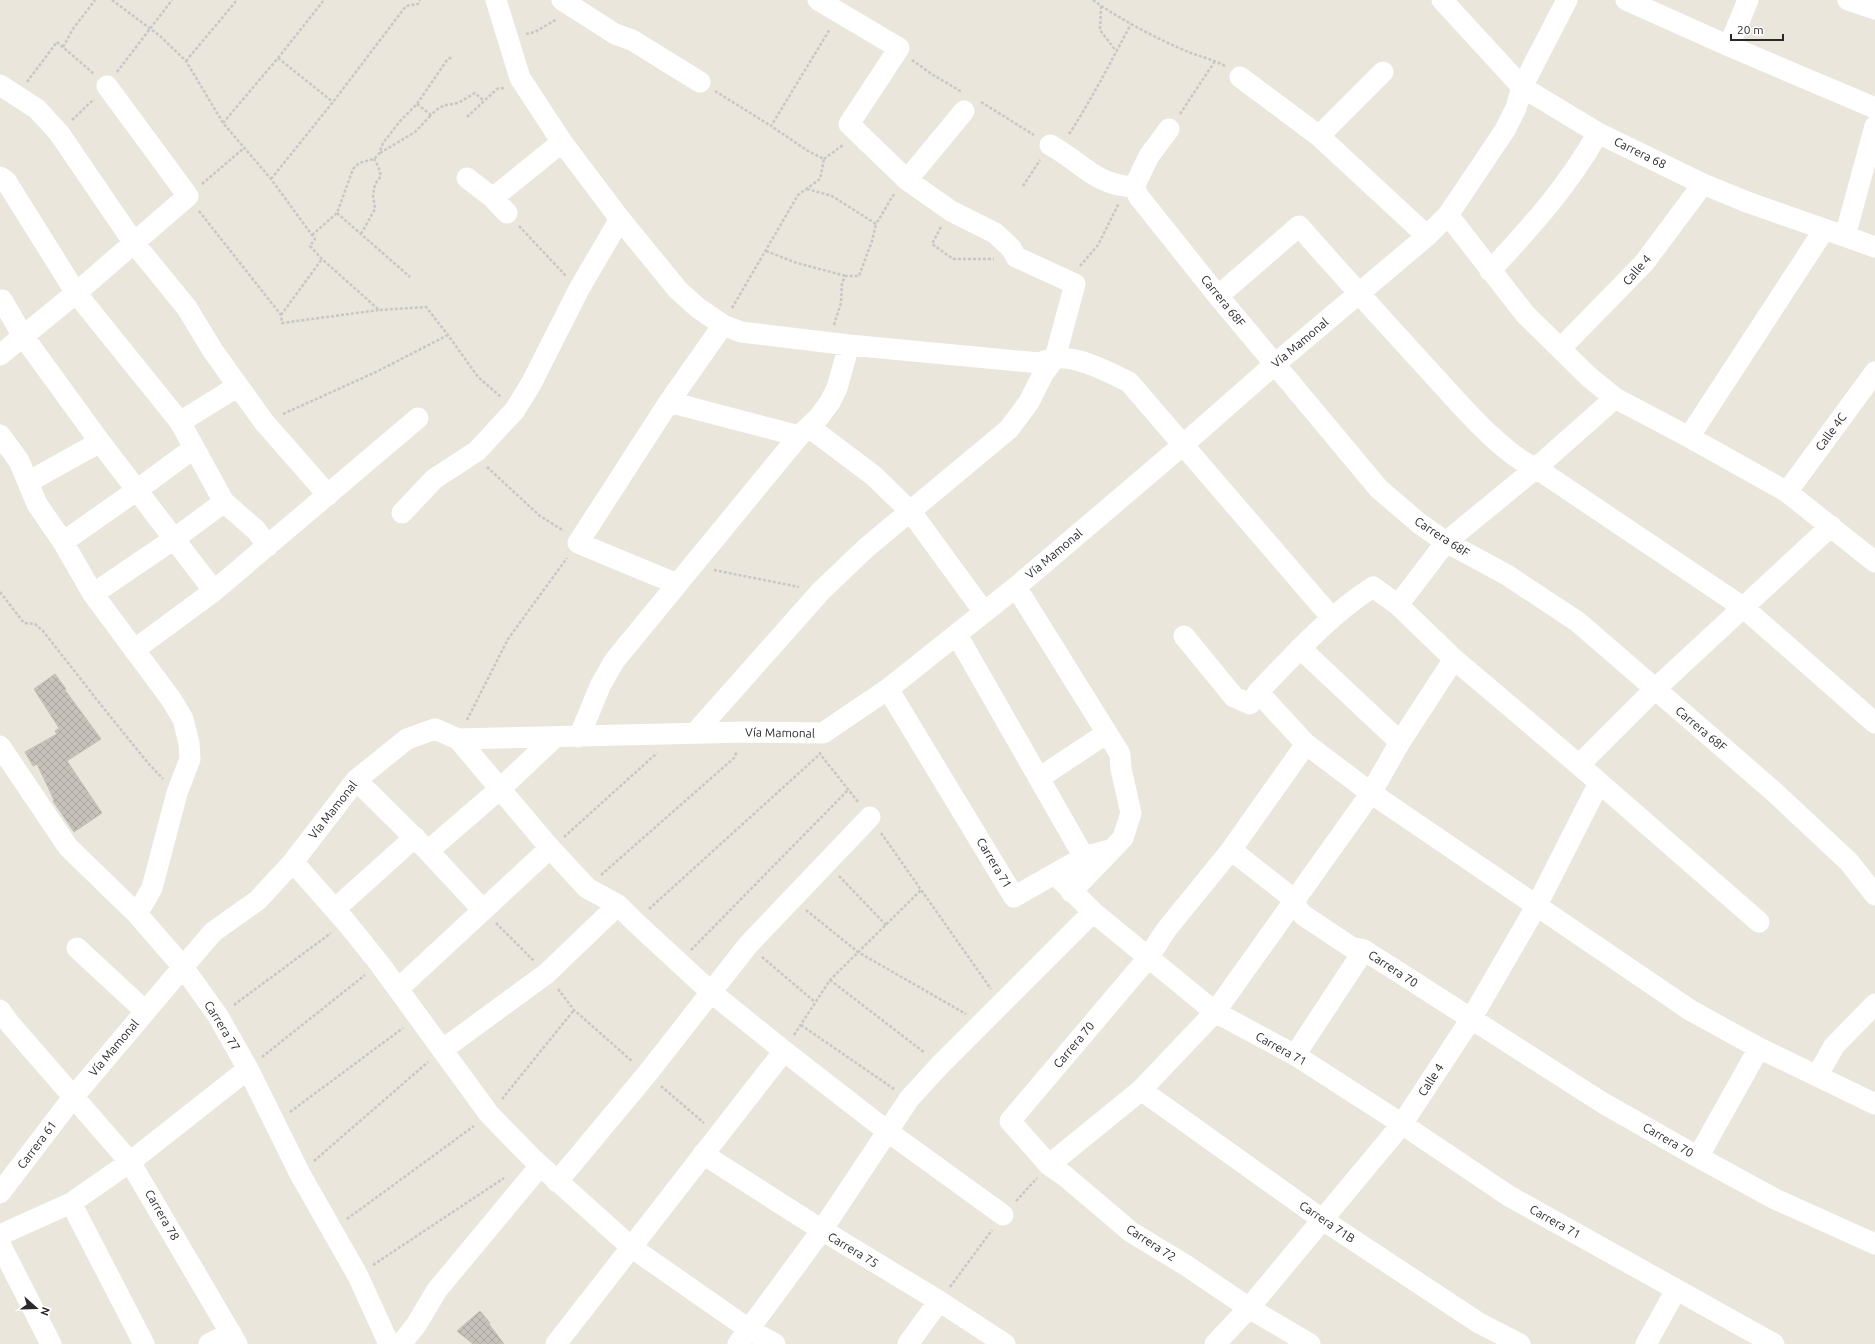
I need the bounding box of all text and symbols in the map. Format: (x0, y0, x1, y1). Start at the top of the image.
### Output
scale bar (1731, 16, 1783, 42)
text: 20 m (1737, 23, 1764, 36)
street label: Carrera 68 (1612, 134, 1669, 171)
street label: Calle 4 (1620, 252, 1653, 288)
street label: Carrera 68F (1199, 272, 1248, 329)
street label: Vía Mamonal (1269, 315, 1331, 370)
street label: Calle 4C (1813, 410, 1849, 453)
street label: Carrera 68F (1413, 514, 1472, 559)
street label: Vía Mamonal (1023, 526, 1085, 581)
street label: Carrera 68F (1673, 704, 1729, 754)
street label: Vía Mamonal (745, 725, 815, 740)
street label: Vía Mamonal (306, 778, 359, 841)
street label: Carrera 71 (974, 835, 1014, 890)
street label: Carrera 70 (1366, 948, 1421, 989)
street label: Carrera 77 (202, 998, 243, 1053)
street label: Vía Mamonal (86, 1017, 141, 1079)
street label: Carrera 70 (1051, 1019, 1097, 1070)
street label: Carrera 71 (1253, 1029, 1309, 1068)
street label: Calle 4 (1415, 1061, 1446, 1098)
street label: Carrera 61 (14, 1118, 59, 1171)
street label: Carrera 70 (1641, 1120, 1696, 1159)
street label: Carrera 78 (143, 1187, 182, 1243)
street label: Carrera 71B (1297, 1198, 1357, 1245)
street label: Carrera 71 (1527, 1202, 1583, 1241)
street label: Carrera 72 (1124, 1222, 1178, 1263)
street label: Carrera 75 (826, 1230, 881, 1270)
north arrow (16, 1288, 56, 1328)
text: N (38, 1306, 52, 1317)

